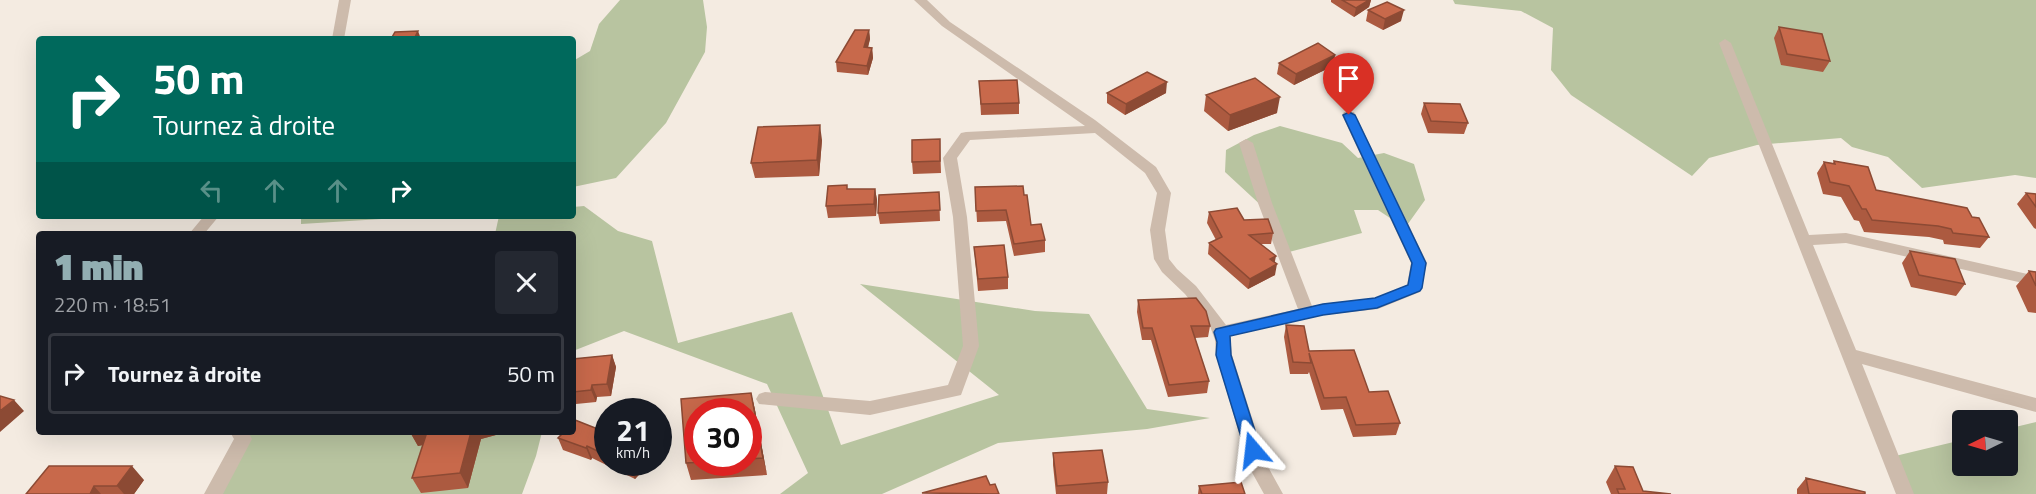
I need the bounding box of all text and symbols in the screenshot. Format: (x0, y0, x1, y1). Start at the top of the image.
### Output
text: 50 m (153, 46, 245, 110)
pin (1323, 53, 1374, 115)
icon: right (54, 60, 132, 138)
icon: arrive (1332, 62, 1365, 95)
text: Tournez à droite (153, 104, 335, 145)
icon: left (195, 174, 228, 207)
icon: ahead (258, 174, 291, 207)
icon: ahead (321, 174, 354, 207)
icon: right (384, 174, 417, 207)
text: 1 min (54, 239, 143, 294)
button: close (495, 251, 558, 314)
text: 220 m · 18:51 (54, 289, 171, 320)
icon: right (57, 357, 90, 390)
text: Tournez à droite (108, 357, 261, 391)
text: 50 m (507, 357, 555, 391)
speed limit sign: 30 (684, 398, 762, 476)
text: 21 (616, 407, 650, 453)
north arrow (1952, 410, 2018, 476)
map controls (1952, 410, 2018, 476)
position arrow (1221, 418, 1285, 482)
text: km/h (616, 441, 650, 464)

